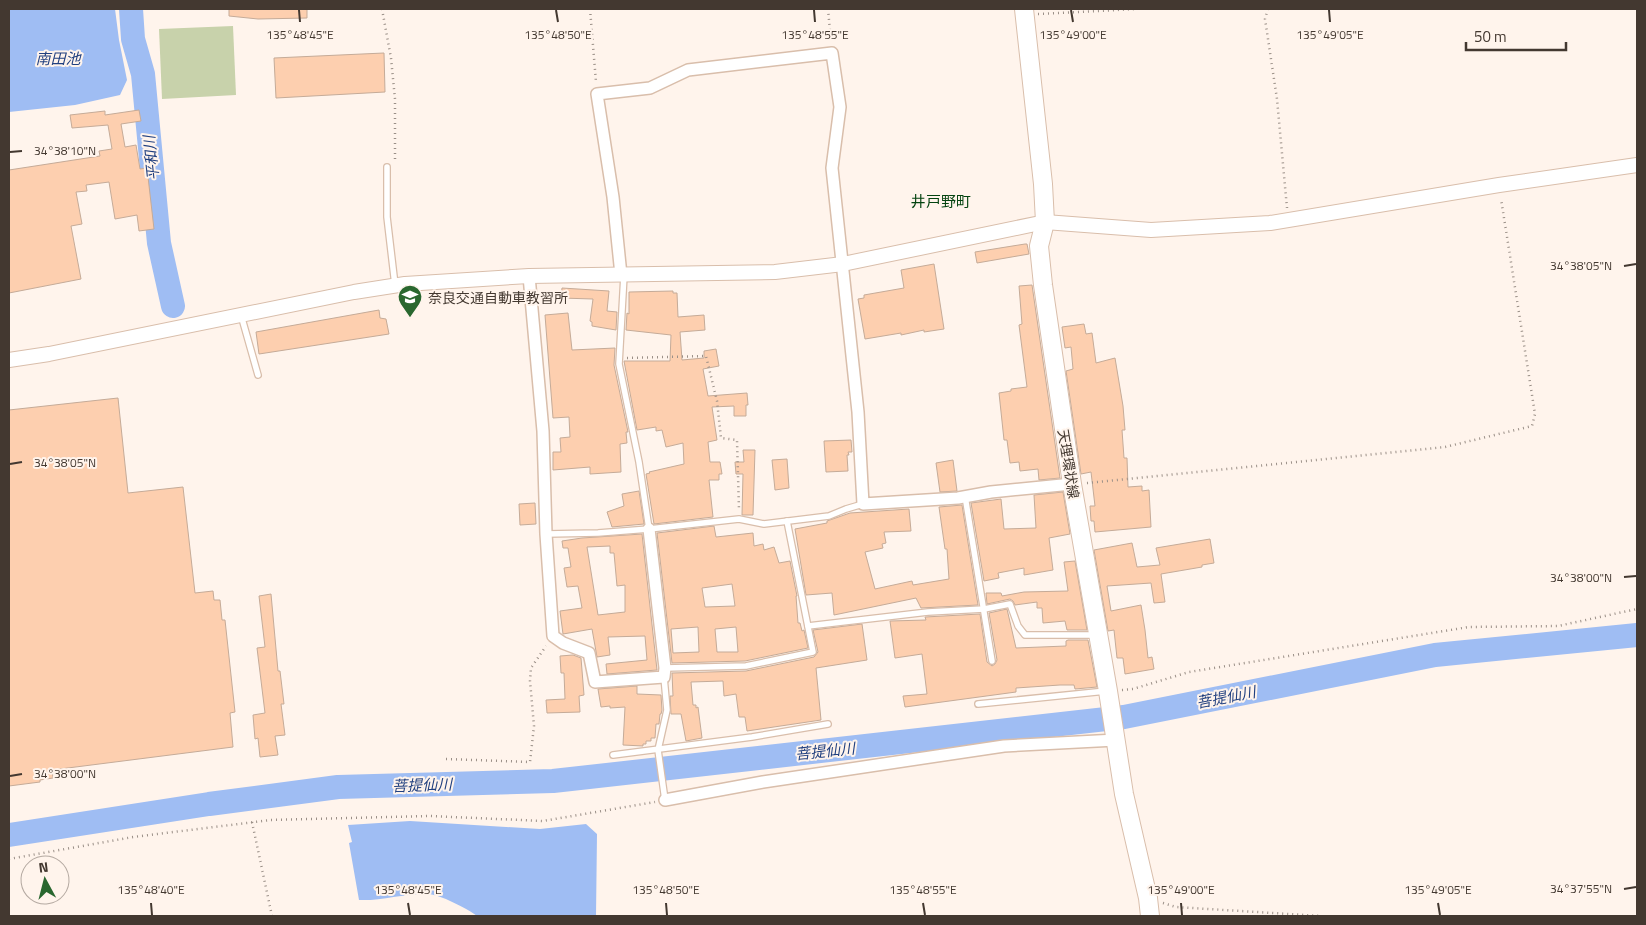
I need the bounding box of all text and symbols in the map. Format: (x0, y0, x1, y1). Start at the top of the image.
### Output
scale bar (1466, 20, 1566, 52)
text: 135°48'45"E (266, 25, 334, 44)
text: 135°48'50"E (524, 25, 592, 44)
text: 135°48'55"E (781, 25, 849, 44)
text: 135°49'00"E (1039, 25, 1107, 44)
text: 135°49'05"E (1296, 25, 1364, 44)
text: 50 m (1474, 25, 1507, 48)
water label: 南田池 (35, 47, 82, 70)
water label: 平和川 (137, 132, 165, 182)
text: 34°38'10"N (34, 141, 96, 160)
district label: 井戸野町 (911, 190, 971, 213)
text: 34°38'05"N (1550, 256, 1612, 275)
school or university icon: 奈良交通自動車教習所 (397, 284, 423, 318)
place label: 奈良交通自動車教習所 (428, 287, 568, 308)
street label: 天理環状線 (1053, 428, 1085, 500)
text: 34°38'05"N (34, 453, 96, 472)
text: 34°38'00"N (1550, 568, 1612, 587)
water label: 菩提仙川 (1194, 680, 1260, 714)
water label: 菩提仙川 (794, 736, 858, 766)
text: 34°38'00"N (34, 764, 96, 783)
water label: 菩提仙川 (392, 772, 454, 798)
north arrow (20, 855, 70, 905)
text: N (37, 856, 49, 878)
text: 34°37'55"N (1550, 879, 1612, 898)
text: 135°48'40"E (117, 880, 185, 899)
text: 135°48'45"E (374, 880, 442, 899)
text: 135°48'50"E (632, 880, 700, 899)
text: 135°48'55"E (889, 880, 957, 899)
text: 135°49'00"E (1147, 880, 1215, 899)
text: 135°49'05"E (1404, 880, 1472, 899)

